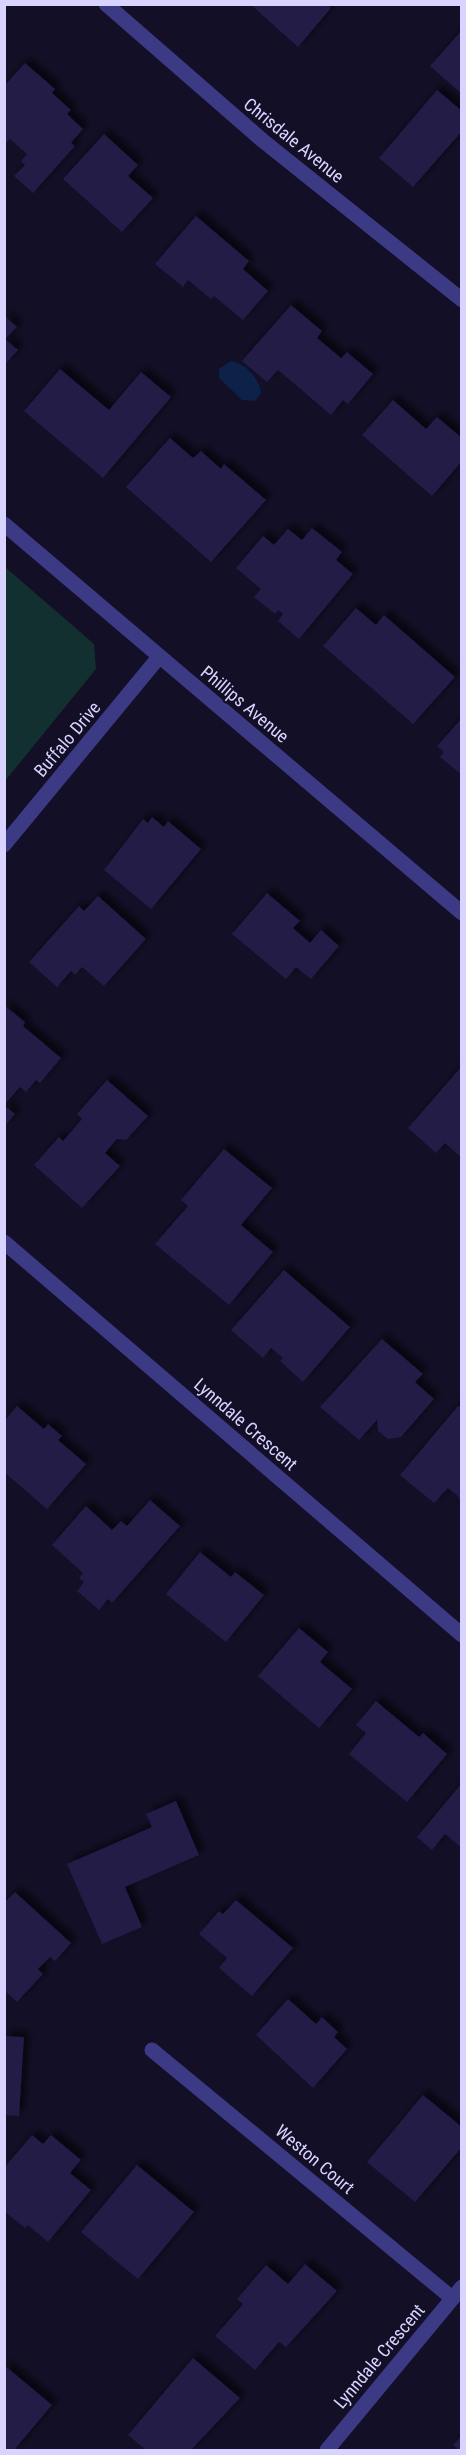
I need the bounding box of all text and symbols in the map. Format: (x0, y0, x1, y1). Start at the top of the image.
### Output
street label: Chrisdale Avenue (240, 93, 348, 187)
street label: Phillips Avenue (197, 661, 293, 747)
street label: Buffalo Drive (29, 697, 105, 781)
street label: Lynndale Crescent (190, 1374, 302, 1474)
street label: Weston Court (271, 2120, 359, 2198)
street label: Lynndale Crescent (329, 2300, 429, 2412)

